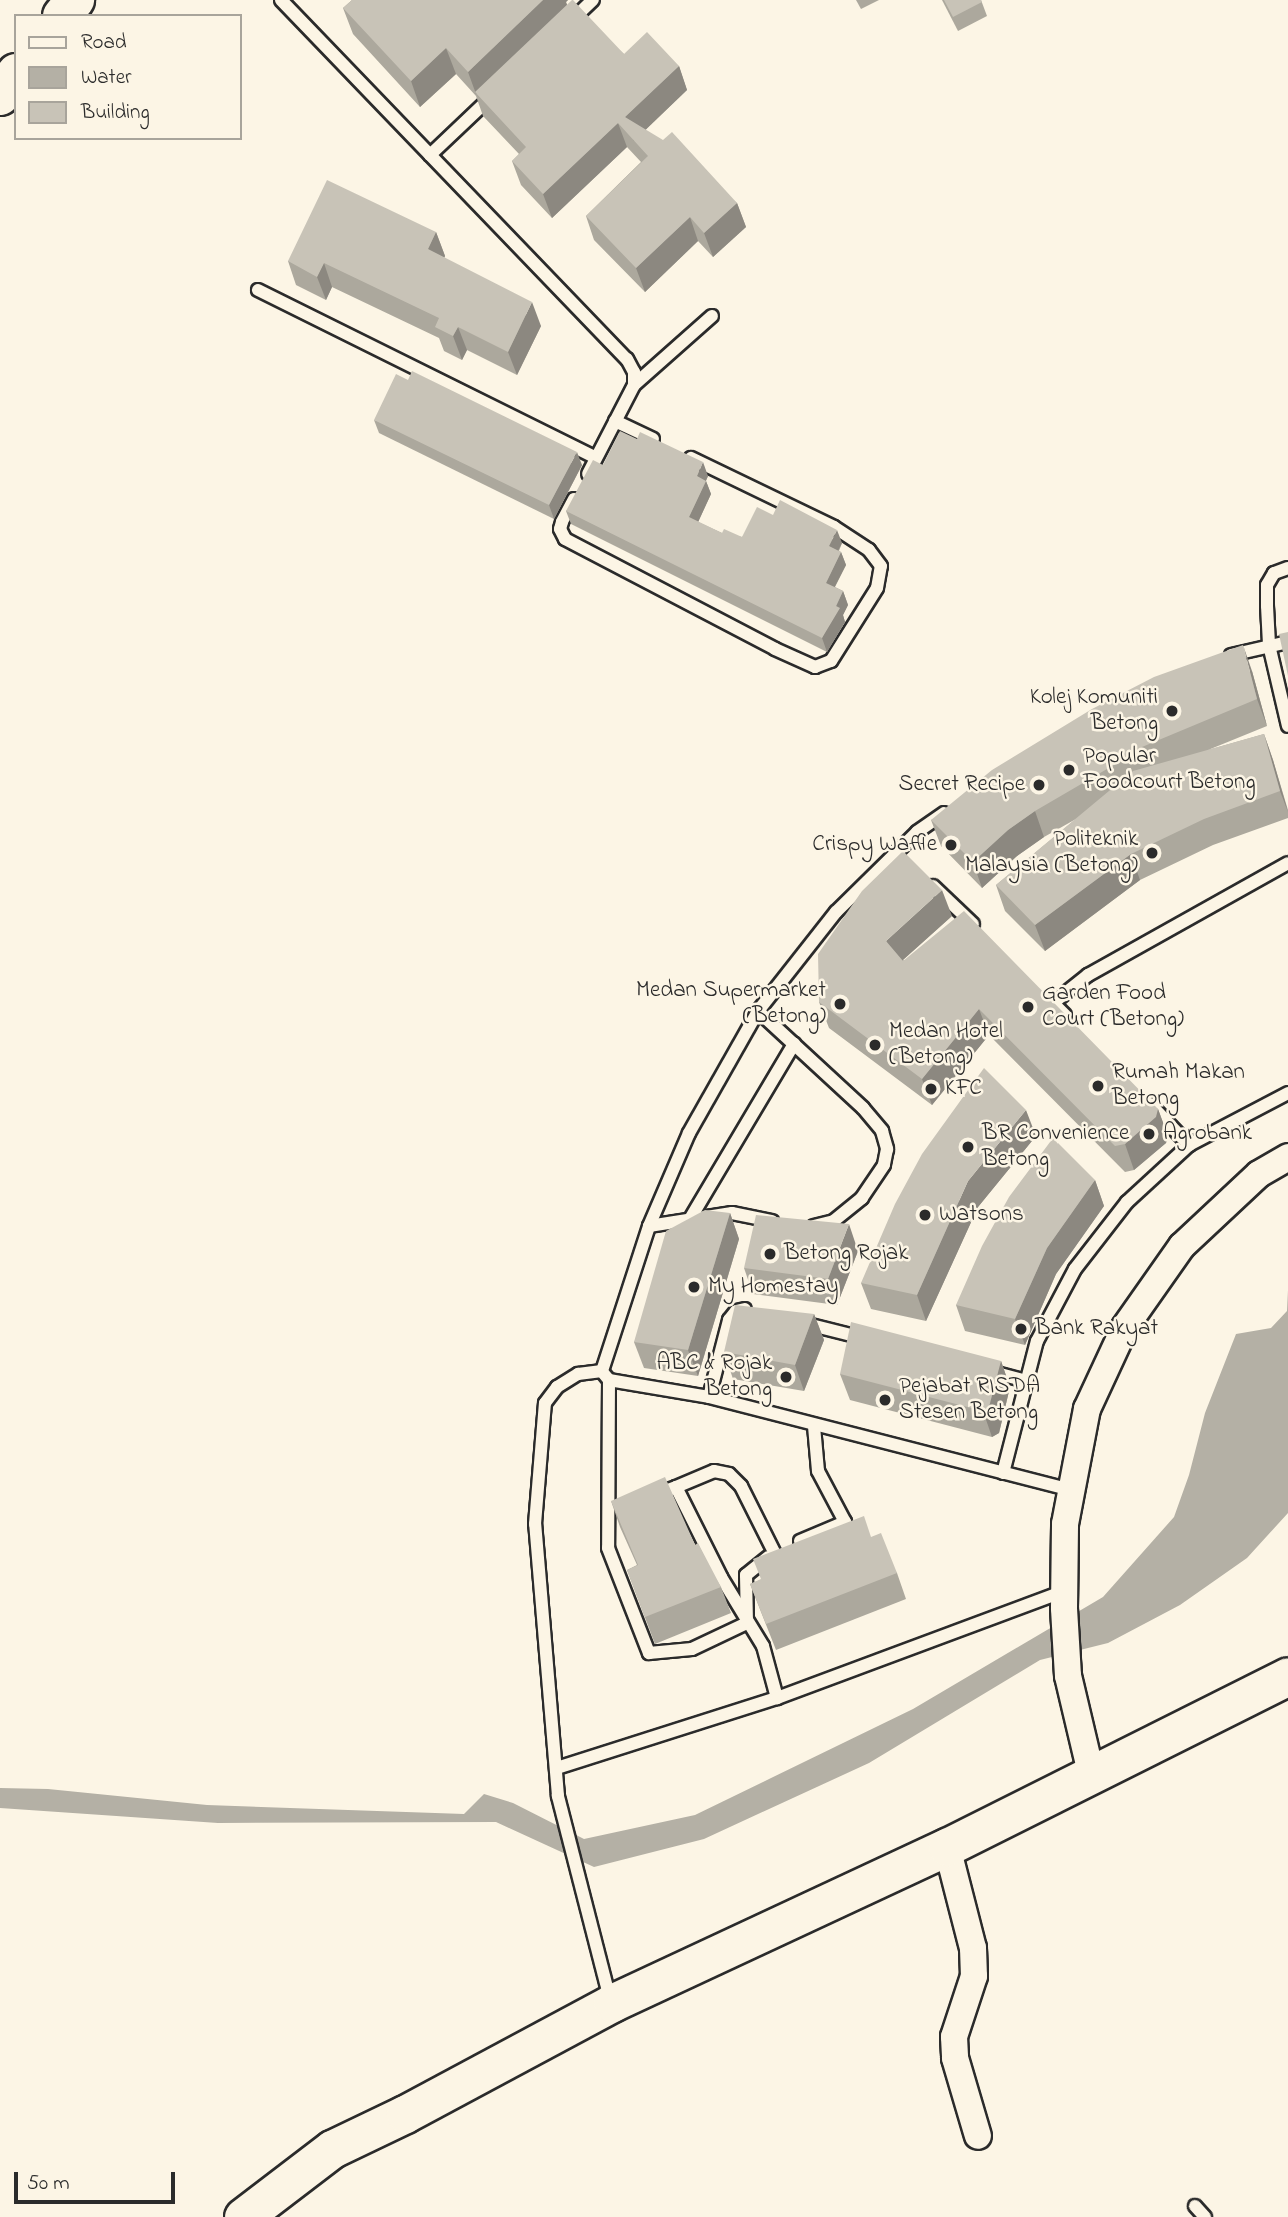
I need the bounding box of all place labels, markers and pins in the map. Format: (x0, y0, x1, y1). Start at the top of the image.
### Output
place label: Kolej Komuniti Betong (1030, 684, 1158, 738)
marker: Kolej Komuniti Betong (1164, 703, 1180, 719)
place label: Popular Foodcourt Betong (1083, 743, 1256, 797)
marker: Popular Foodcourt Betong (1061, 762, 1077, 778)
place label: Secret Recipe (899, 771, 1025, 799)
marker: Secret Recipe (1031, 777, 1047, 793)
place label: Politeknik Malaysia (Betong) (965, 826, 1138, 880)
place label: Crispy Waffle (812, 831, 937, 859)
marker: Crispy Waffle (943, 837, 959, 853)
marker: Politeknik Malaysia (Betong) (1144, 845, 1160, 861)
place label: Medan Supermarket (Betong) (636, 977, 826, 1031)
place label: Garden Food Court (Betong) (1042, 980, 1184, 1034)
marker: Medan Supermarket (Betong) (832, 996, 848, 1012)
marker: Garden Food Court (Betong) (1020, 999, 1036, 1015)
place label: Medan Hotel (Betong) (889, 1018, 1003, 1072)
marker: Medan Hotel (Betong) (867, 1037, 883, 1053)
place label: Rumah Makan Betong (1112, 1059, 1245, 1113)
place label: KFC (945, 1075, 982, 1103)
marker: Rumah Makan Betong (1090, 1078, 1106, 1094)
marker: KFC (923, 1081, 939, 1097)
place label: BR Convenience Betong (982, 1120, 1129, 1174)
place label: Agrobank (1163, 1120, 1252, 1148)
marker: Agrobank (1141, 1126, 1157, 1142)
marker: BR Convenience Betong (960, 1139, 976, 1155)
place label: Watsons (939, 1201, 1024, 1229)
marker: Watsons (917, 1207, 933, 1223)
place label: Betong Rojak (784, 1240, 908, 1268)
marker: Betong Rojak (762, 1246, 778, 1262)
place label: My Homestay (708, 1273, 839, 1301)
marker: My Homestay (686, 1279, 702, 1295)
place label: Bank Rakyat (1035, 1315, 1158, 1343)
marker: Bank Rakyat (1013, 1321, 1029, 1337)
place label: ABC & Rojak Betong (656, 1350, 772, 1404)
marker: ABC & Rojak Betong (778, 1369, 794, 1385)
place label: Pejabat RISDA Stesen Betong (899, 1373, 1040, 1427)
marker: Pejabat RISDA Stesen Betong (877, 1392, 893, 1408)

